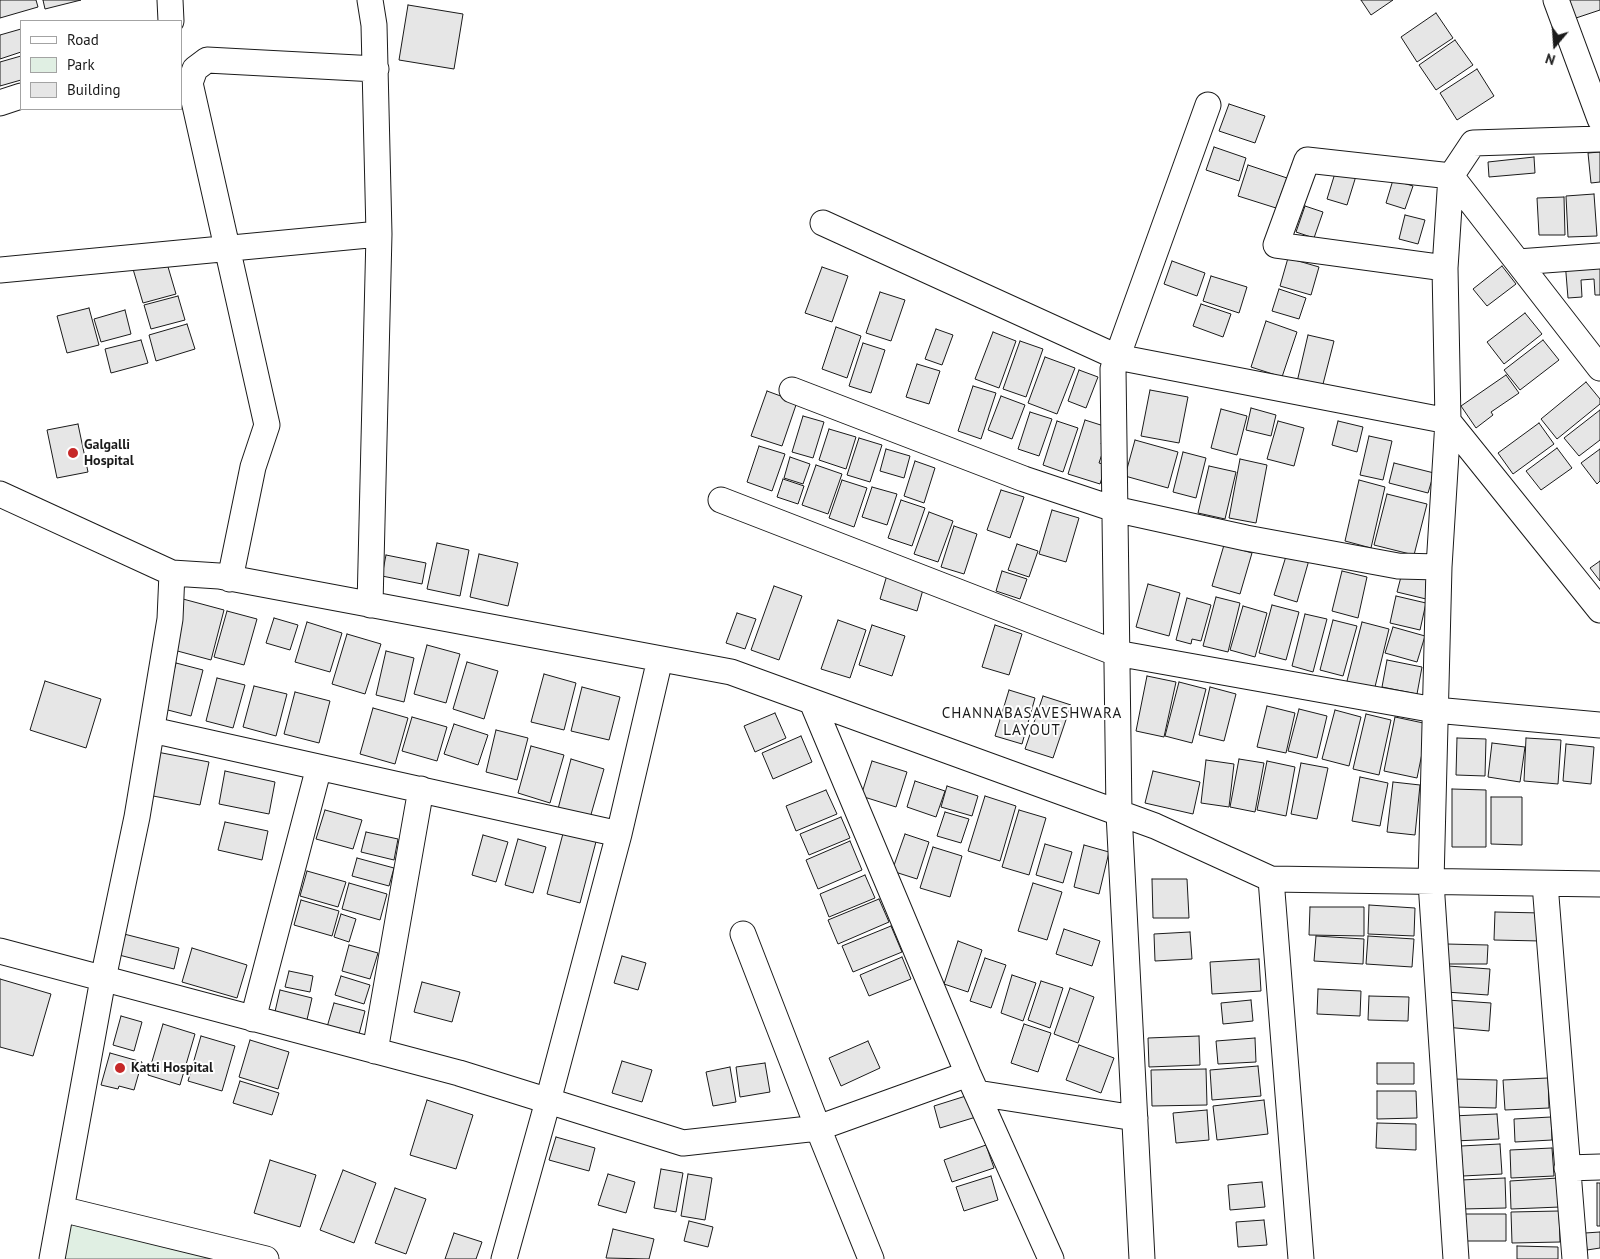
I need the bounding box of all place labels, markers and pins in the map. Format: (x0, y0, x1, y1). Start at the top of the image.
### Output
place label: Galgalli Hospital (84, 437, 134, 470)
marker: Galgalli Hospital (66, 446, 80, 460)
place label: Katti Hospital (131, 1060, 213, 1076)
marker: Katti Hospital (113, 1061, 127, 1075)

